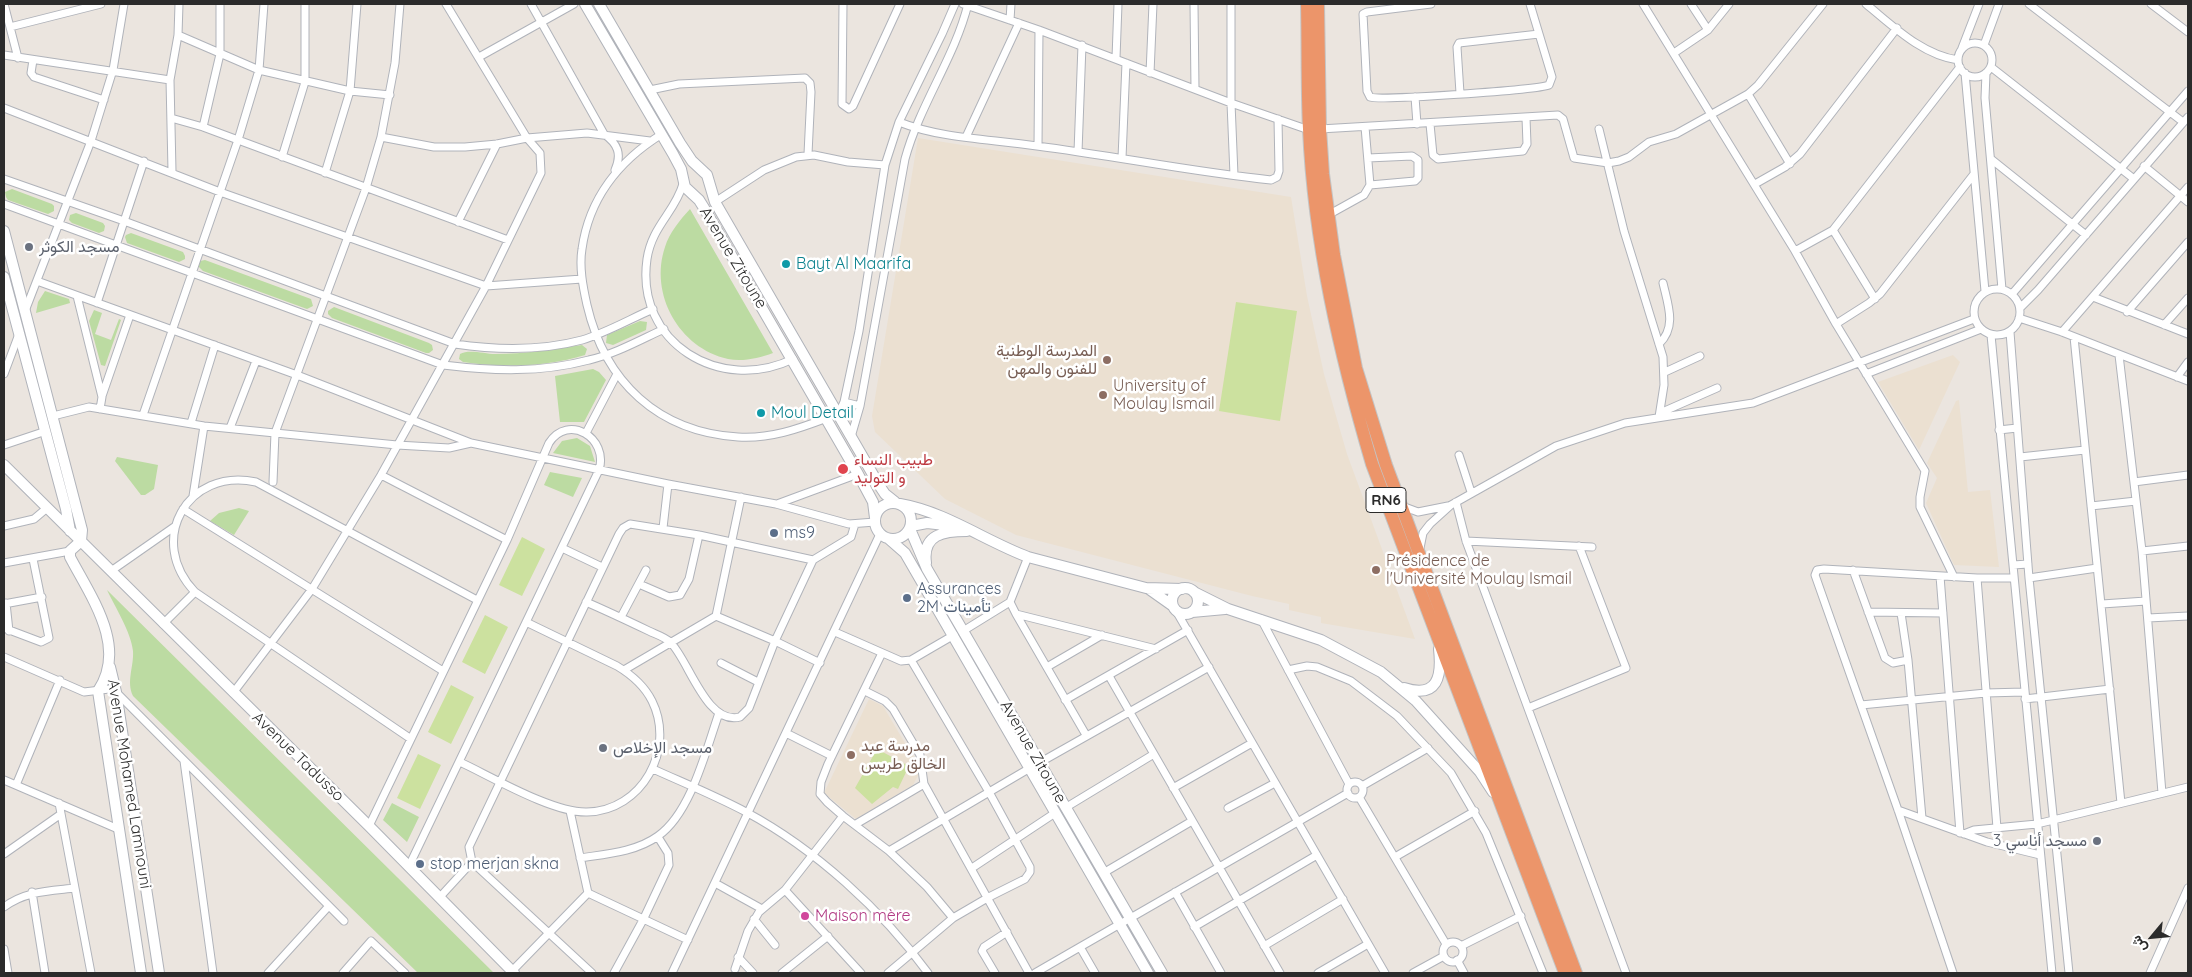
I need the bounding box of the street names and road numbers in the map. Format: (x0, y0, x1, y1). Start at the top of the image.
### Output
street label: Avenue Zitoune (695, 204, 771, 312)
road number: RN6 (1366, 488, 1406, 512)
street label: Avenue Mohamed Lamnouni (103, 678, 155, 890)
street label: Avenue Zitoune (996, 697, 1070, 807)
street label: Avenue Tadusso (248, 708, 348, 806)

